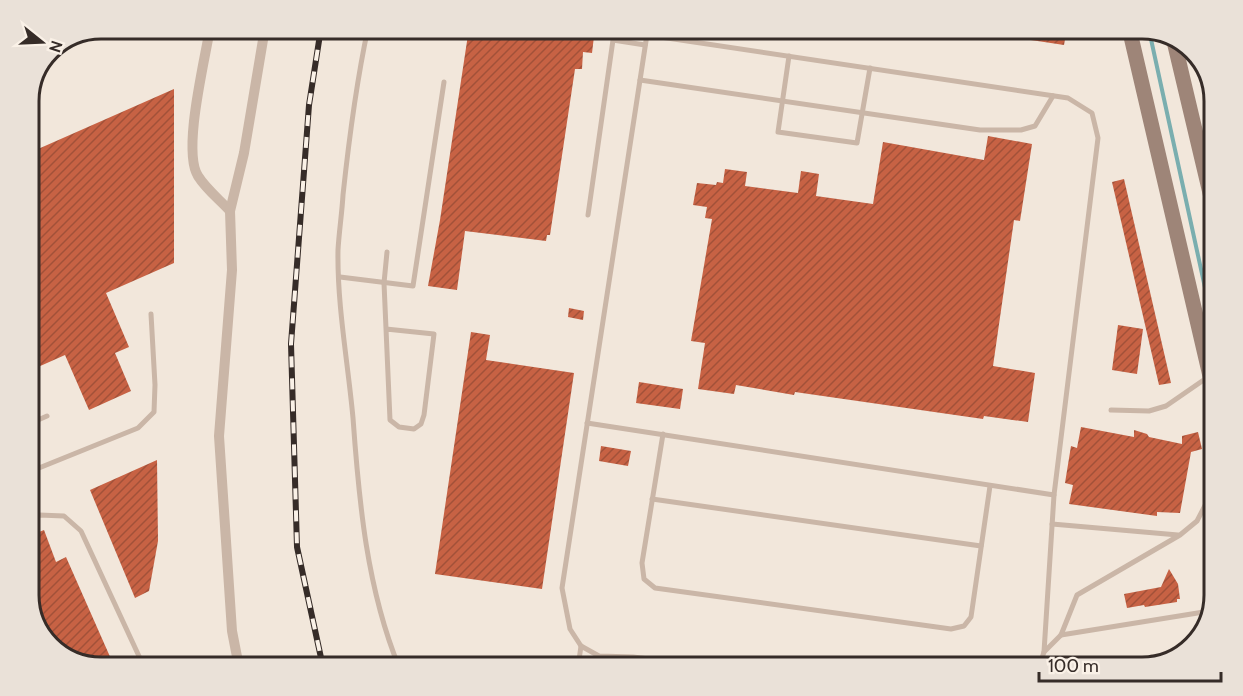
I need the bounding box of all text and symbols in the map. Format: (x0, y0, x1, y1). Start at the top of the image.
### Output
north arrow (12, 12, 72, 72)
text: N (45, 38, 67, 55)
scale bar (1039, 645, 1220, 683)
text: 100 m (1048, 655, 1099, 677)

